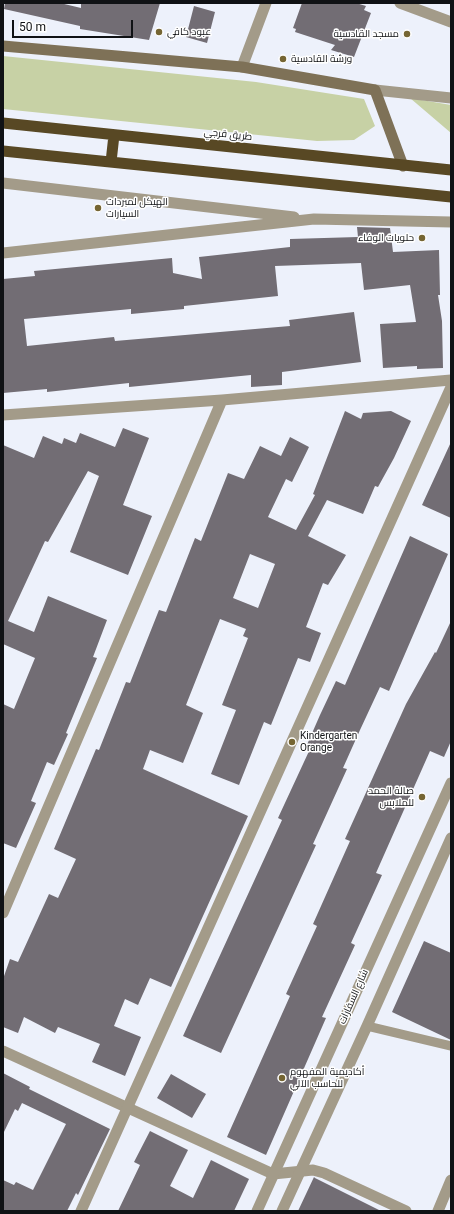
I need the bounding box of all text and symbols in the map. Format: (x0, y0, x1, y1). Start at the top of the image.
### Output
scale bar (14, 12, 135, 38)
text: 50 m (19, 20, 46, 34)
place label: عبود كافي (167, 26, 211, 38)
marker: عبود كافي (154, 27, 164, 37)
place label: مسجد القادسية (334, 28, 399, 40)
marker: مسجد القادسية (402, 29, 412, 39)
place label: ورشة القادسية (291, 53, 352, 65)
marker: ورشة القادسية (278, 54, 288, 64)
street label: طريق قرجي (203, 126, 253, 144)
place label: الهيكل لمبردات السيارات (106, 196, 168, 220)
marker: الهيكل لمبردات السيارات (93, 203, 103, 213)
place label: حلويات الوفاء (358, 232, 414, 244)
marker: حلويات الوفاء (417, 233, 427, 243)
place label: Kindergarten Orange (300, 730, 357, 754)
marker: Kindergarten Orange (287, 737, 297, 747)
place label: صالة الحمد للملابس (368, 785, 414, 808)
marker: صالة الحمد للملابس (417, 792, 427, 802)
street label: شارع السفارات (337, 968, 371, 1026)
place label: أكاديمية المفهوم للحاسب الآلي (290, 1066, 365, 1090)
marker: أكاديمية المفهوم للحاسب الآلي (277, 1073, 287, 1083)

